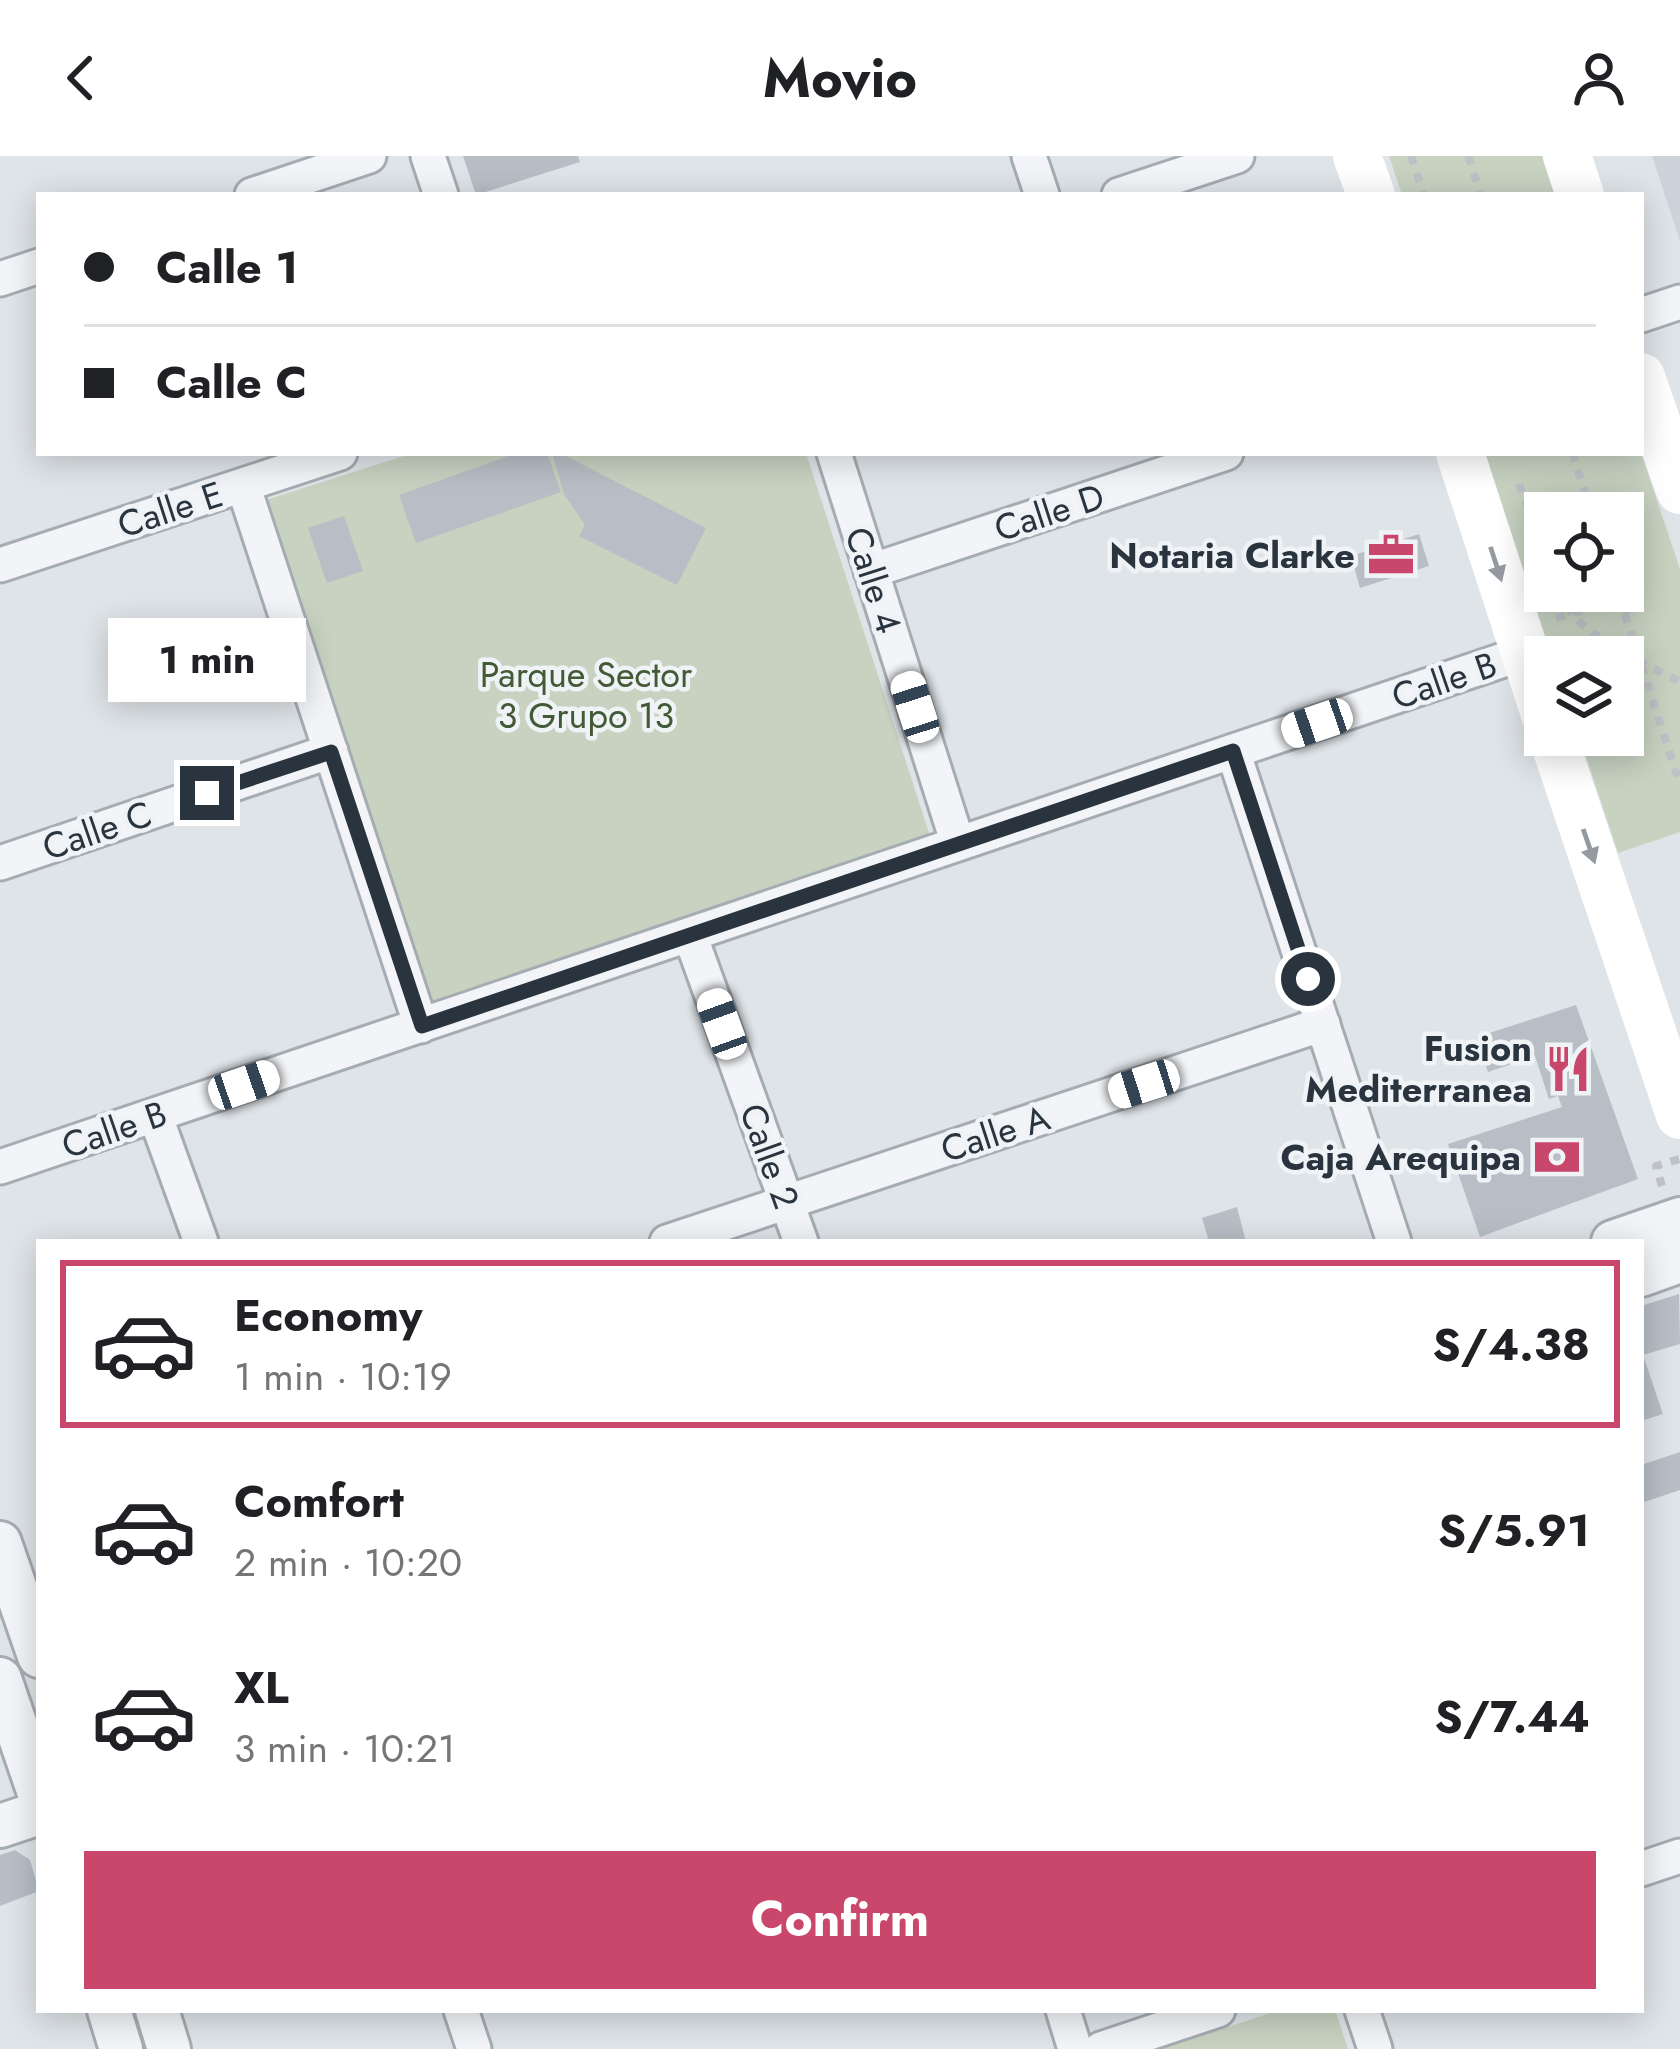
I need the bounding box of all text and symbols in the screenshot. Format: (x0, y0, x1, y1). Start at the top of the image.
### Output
text: Movio (763, 39, 917, 117)
icon: back (48, 45, 114, 111)
icon: person (1566, 45, 1632, 111)
text: Calle 1 (156, 235, 298, 300)
text: Calle C (156, 350, 307, 415)
street label: Calle E (111, 468, 229, 550)
street label: Calle D (988, 470, 1110, 554)
map controls (1524, 492, 1644, 756)
button: locate (1524, 492, 1644, 612)
street label: Calle 4 (832, 520, 916, 640)
place label: Notaria Clarke (1109, 529, 1355, 581)
office icon: Notaria Clarke (1366, 530, 1416, 580)
one-way arrow (1487, 546, 1506, 583)
callout: 1 min (108, 619, 306, 703)
text: 1 min (159, 631, 255, 688)
button: layers (1524, 636, 1644, 756)
street label: Calle B (1384, 638, 1504, 722)
park label: Parque Sector 3 Grupo 13 (480, 648, 693, 741)
car (887, 667, 943, 747)
car (1277, 694, 1357, 752)
route end (180, 766, 234, 820)
street label: Calle C (35, 787, 159, 873)
one-way arrow (1581, 828, 1600, 865)
route start (1281, 952, 1335, 1006)
car (693, 984, 751, 1064)
place label: Fusion Mediterranea (1305, 1022, 1532, 1115)
restaurant icon: Fusion Mediterranea (1543, 1044, 1593, 1094)
car (204, 1056, 284, 1114)
car (1104, 1056, 1184, 1112)
street label: Calle B (54, 1087, 174, 1171)
street label: Calle A (934, 1091, 1056, 1175)
street label: Calle 2 (727, 1096, 813, 1216)
place label: Caja Arequipa (1281, 1131, 1521, 1183)
bank icon: Caja Arequipa (1532, 1132, 1582, 1182)
text: Economy (234, 1283, 422, 1348)
icon: car (90, 1290, 198, 1398)
text: S/4.38 (1432, 1312, 1590, 1377)
text: 1 min · 10:19 (234, 1348, 452, 1405)
text: Comfort (234, 1469, 404, 1534)
icon: car (90, 1476, 198, 1584)
text: S/5.91 (1438, 1498, 1590, 1563)
text: 2 min · 10:20 (234, 1534, 462, 1591)
text: XL (234, 1655, 289, 1720)
icon: car (90, 1662, 198, 1770)
text: S/7.44 (1435, 1684, 1590, 1749)
text: 3 min · 10:21 (234, 1720, 456, 1777)
button: Confirm (84, 1851, 1596, 1989)

